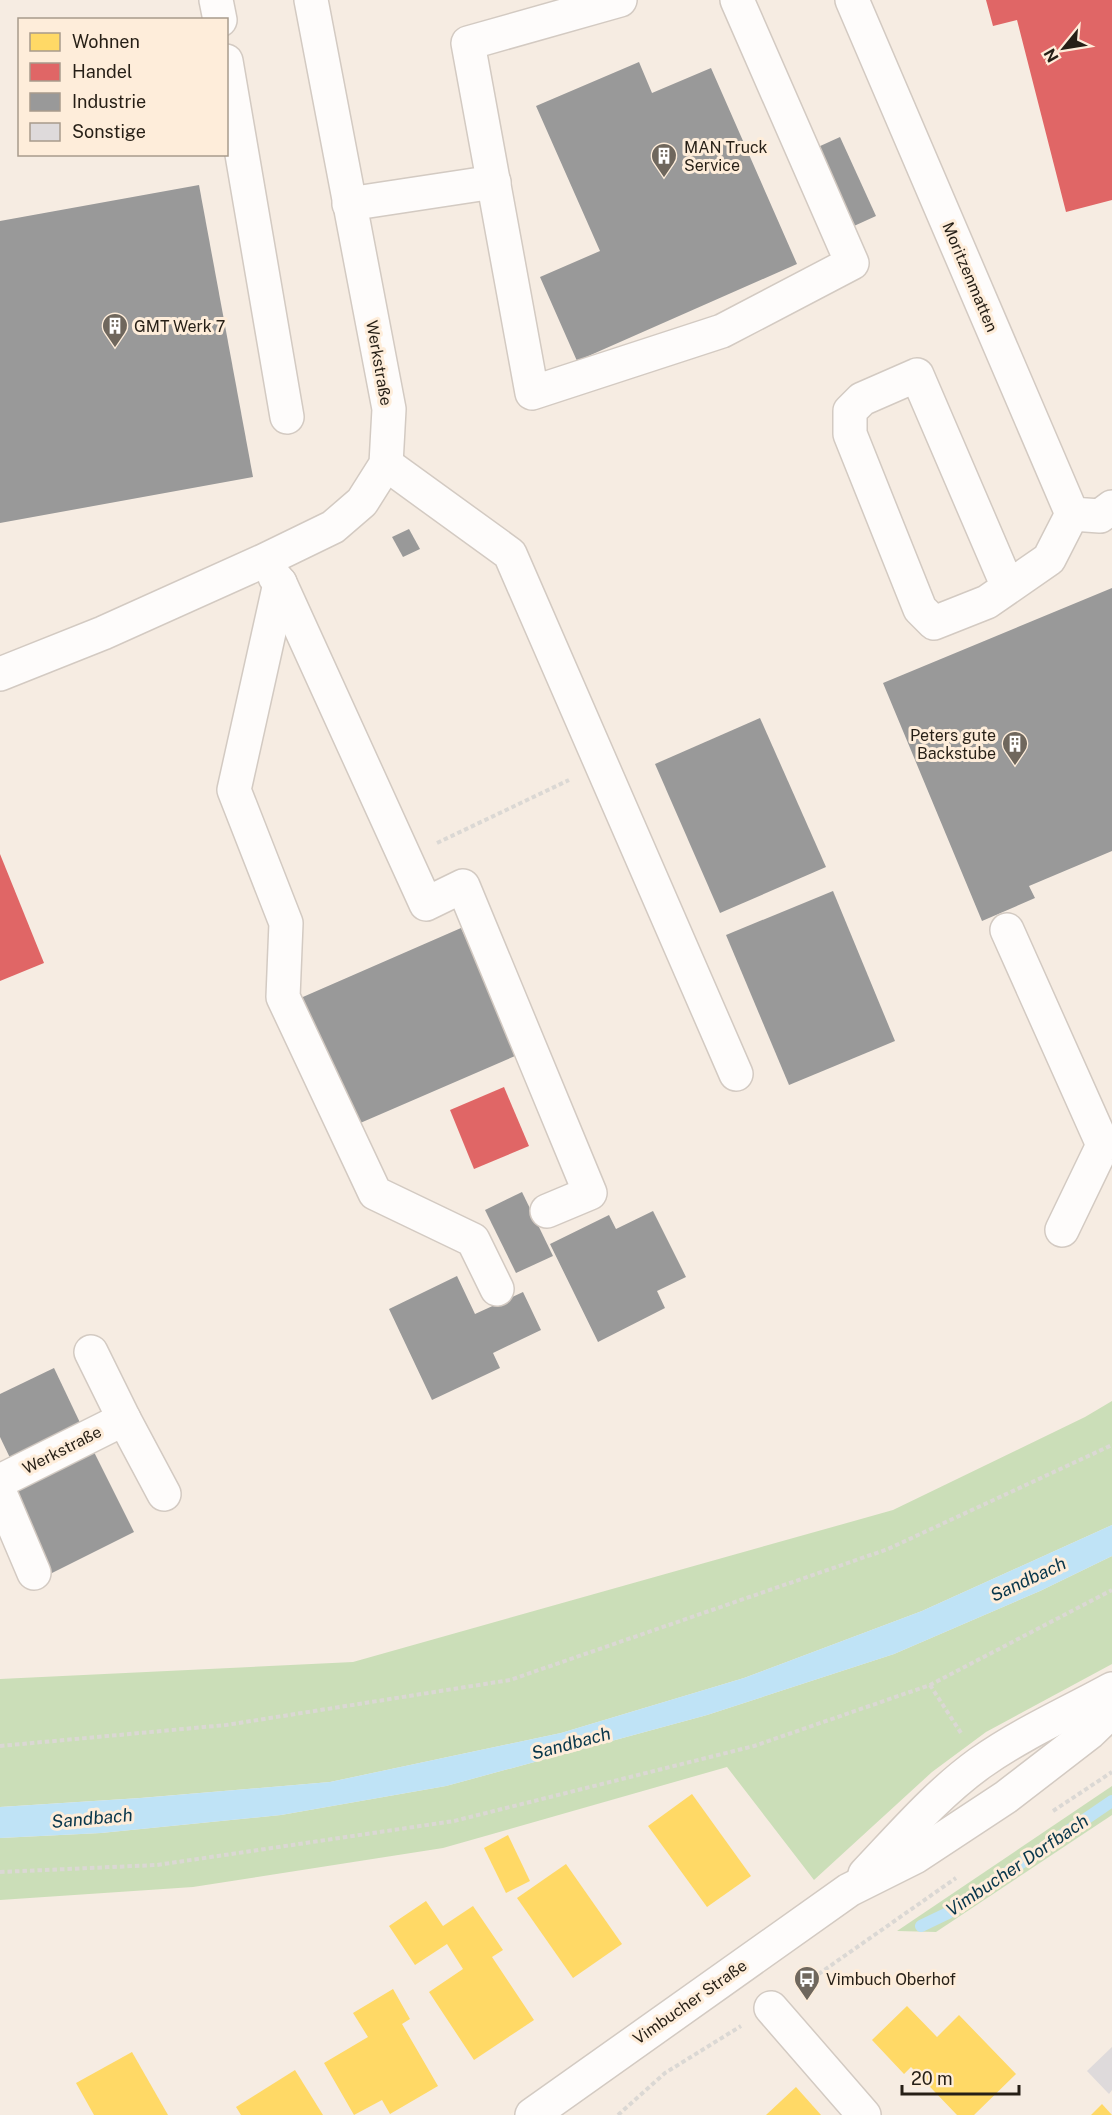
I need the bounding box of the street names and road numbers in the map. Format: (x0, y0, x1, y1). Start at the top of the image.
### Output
street label: Moritzenmatten (938, 219, 1002, 335)
street label: Werkstraße (362, 319, 396, 407)
street label: Werkstraße (19, 1422, 105, 1478)
street label: Vimbucher Straße (629, 1956, 751, 2048)

